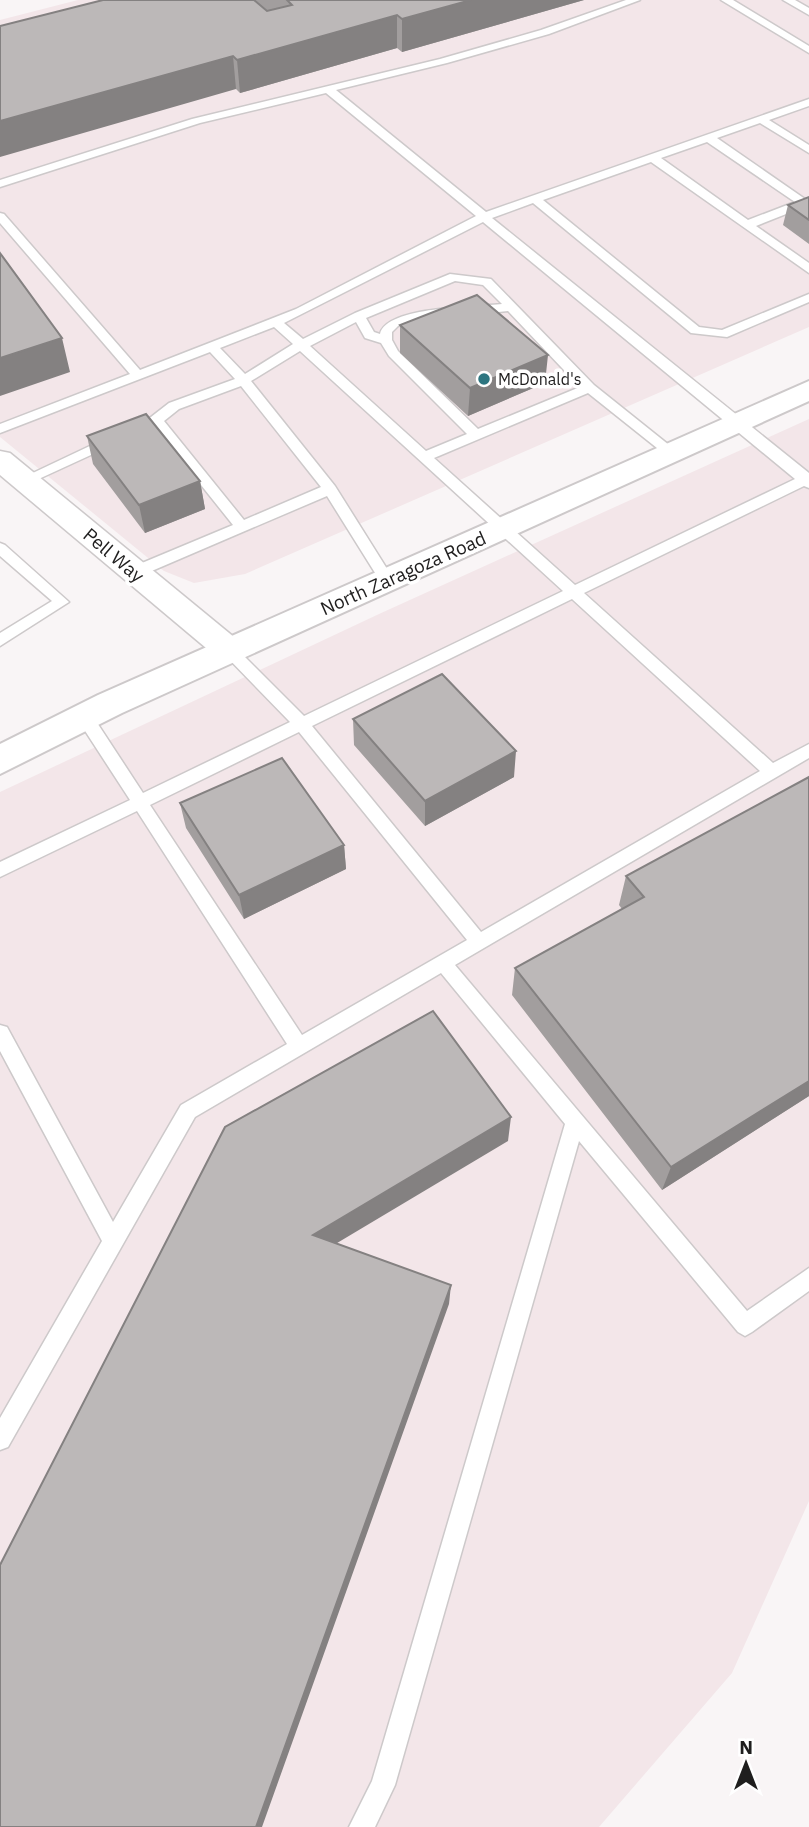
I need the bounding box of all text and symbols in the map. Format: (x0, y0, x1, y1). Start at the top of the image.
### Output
place label: McDonald's (498, 369, 582, 389)
marker: McDonald's (476, 371, 492, 387)
street label: Pell Way (78, 522, 150, 588)
street label: North Zaragoza Road (316, 526, 490, 620)
north arrow (711, 1729, 781, 1799)
text: N (739, 1735, 753, 1759)

